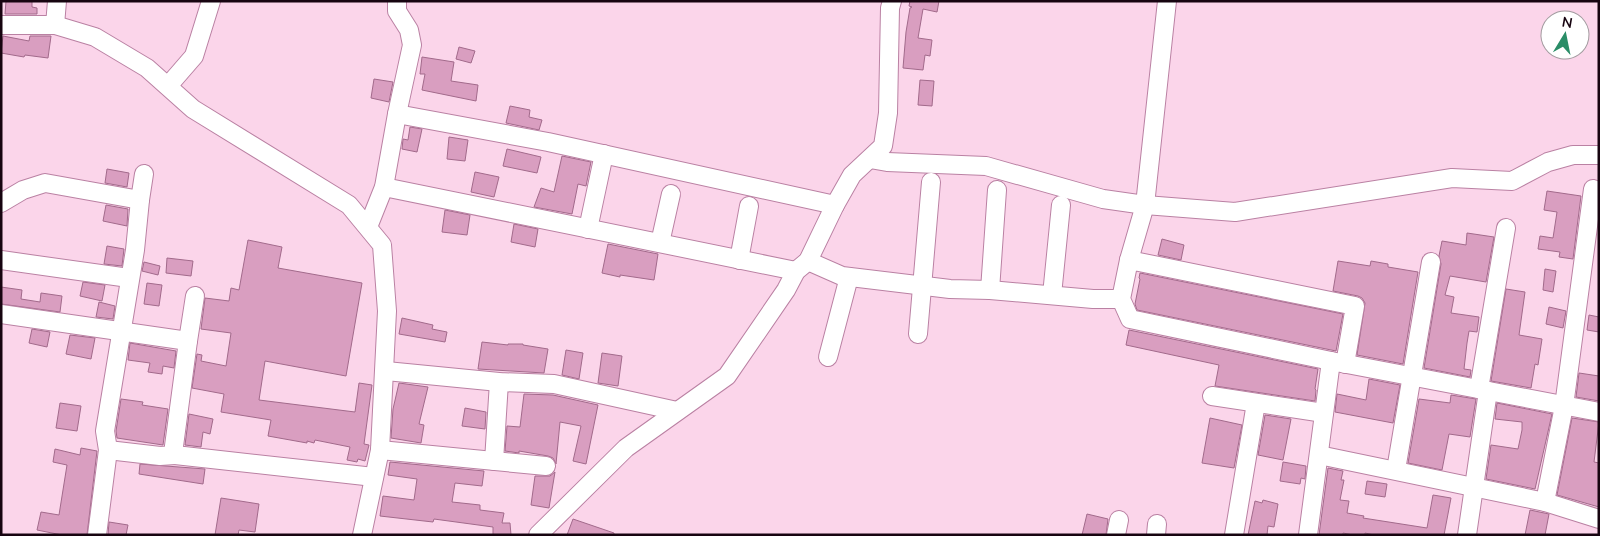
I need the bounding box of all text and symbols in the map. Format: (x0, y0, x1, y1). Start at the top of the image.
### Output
north arrow (1540, 10, 1590, 60)
text: N (1560, 12, 1574, 33)

